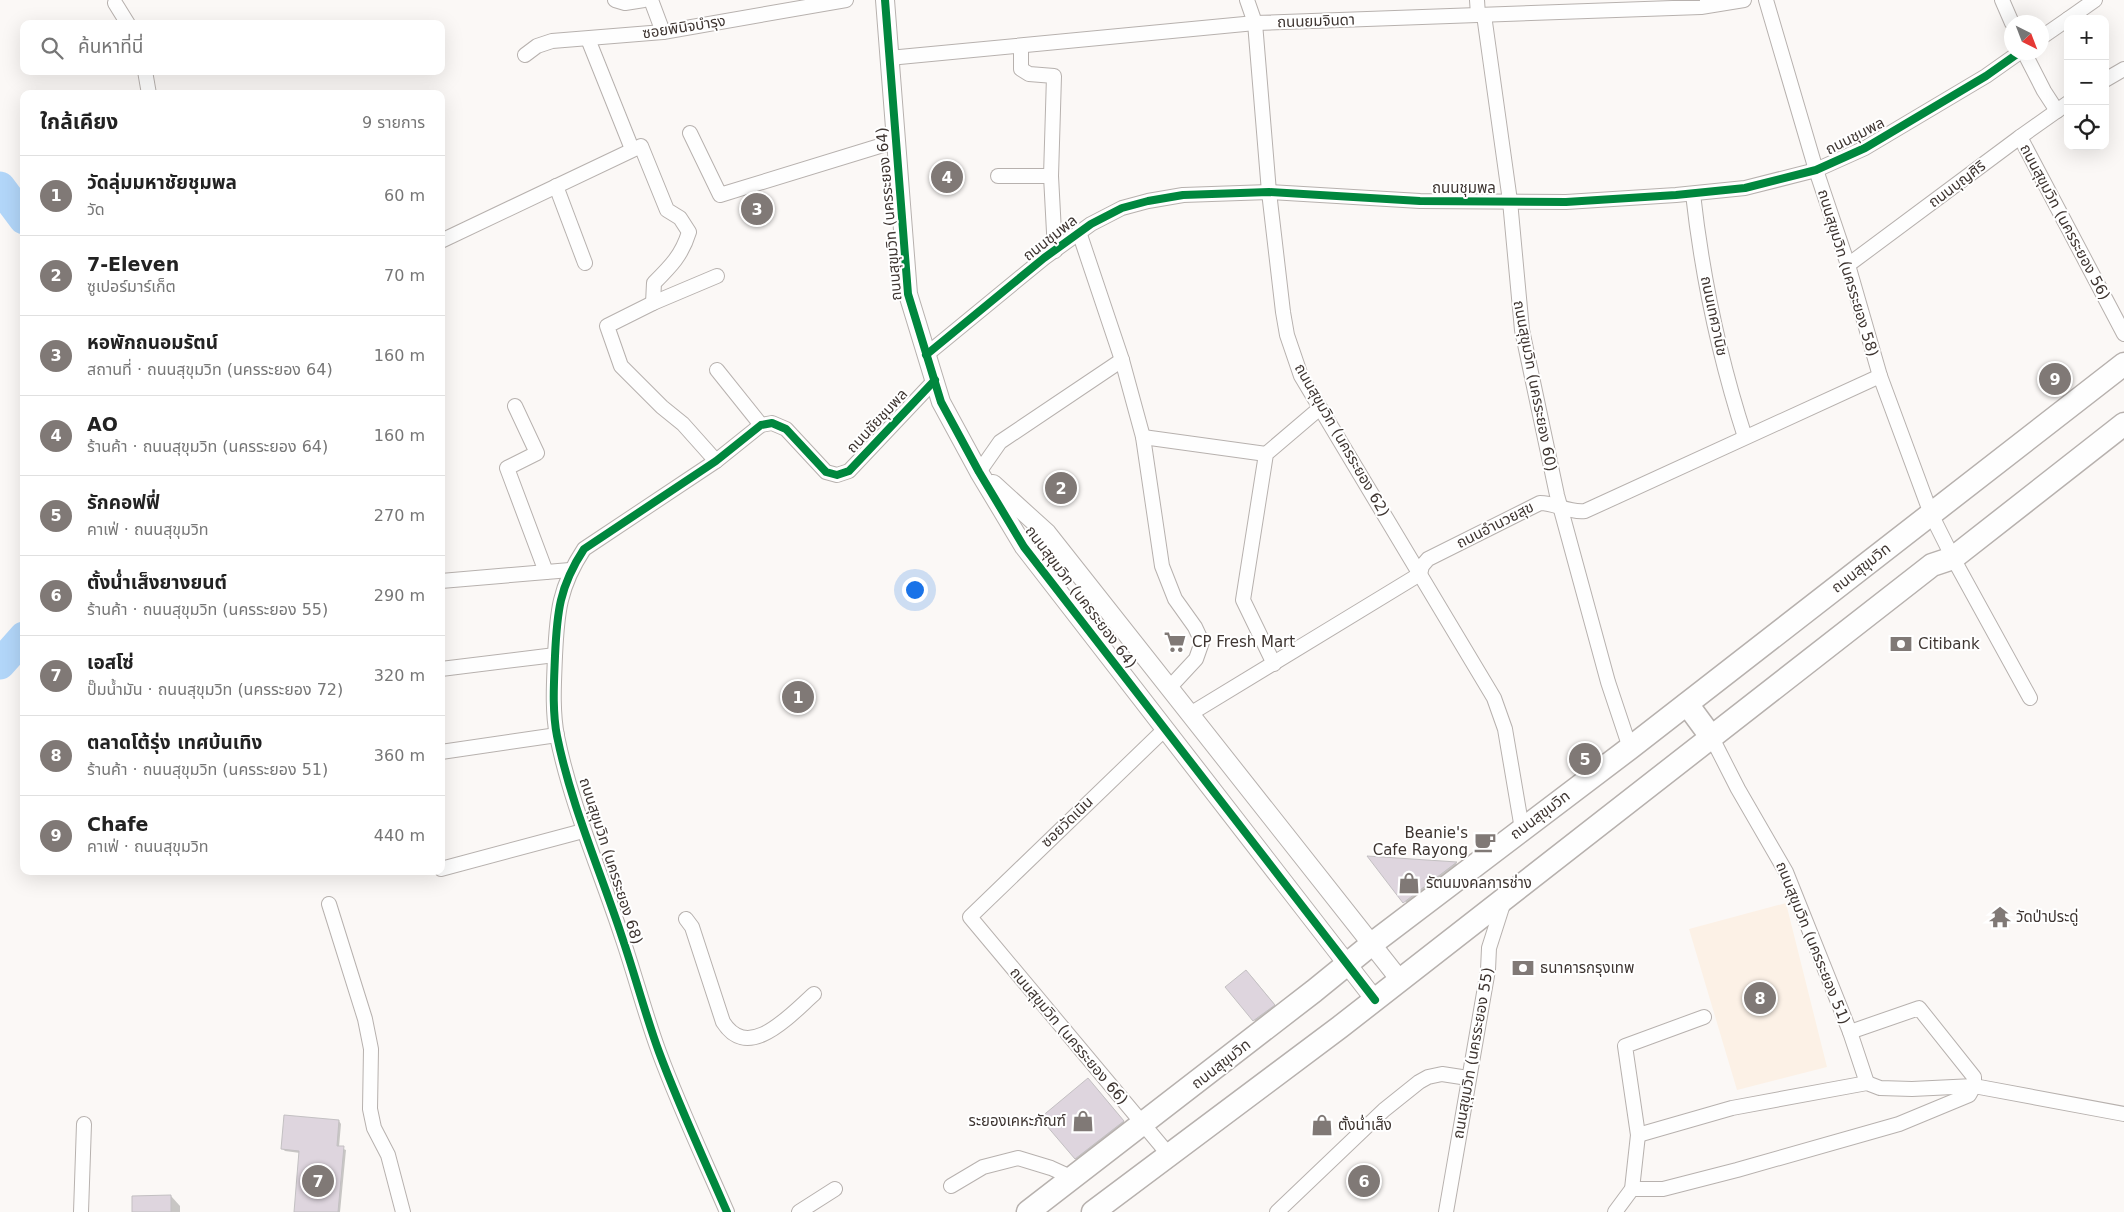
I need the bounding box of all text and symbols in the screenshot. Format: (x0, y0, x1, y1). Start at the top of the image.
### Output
street label: ถนนยมจินดา (1277, 11, 1355, 31)
street label: ซอยพินิจบำรุง (641, 12, 727, 42)
north arrow (2004, 15, 2049, 60)
map controls (2064, 15, 2109, 150)
button: + (2064, 15, 2109, 60)
search box (20, 20, 445, 75)
icon: search (38, 34, 66, 62)
text: ค้นหาที่นี่ (78, 35, 143, 57)
button: − (2064, 60, 2109, 105)
button: locate (2064, 105, 2109, 150)
text: ใกล้เคียง (40, 110, 118, 134)
text: 9 รายการ (362, 113, 425, 132)
street label: ถนนชุมพล (1822, 113, 1888, 159)
street label: ถนนสุขุมวิท (นครระยอง 64) (872, 127, 906, 301)
street label: ถนนสุขุมวิท (นครระยอง 56) (2016, 141, 2114, 303)
street label: ถนนบุญศิริ (1925, 157, 1989, 211)
pin: 4 (931, 158, 963, 196)
text: วัดลุ่มมหาชัยชุมพล (87, 171, 237, 193)
street label: ถนนชุมพล (1432, 179, 1496, 197)
text: 1 (50, 186, 62, 205)
text: 60 m (384, 186, 425, 205)
street label: ถนนสุขุมวิท (นครระยอง 58) (1814, 187, 1882, 359)
pin: 3 (741, 190, 773, 228)
text: วัด (87, 200, 105, 219)
street label: ถนนชุมพล (1019, 211, 1081, 265)
text: 7-Eleven (87, 253, 179, 275)
text: 2 (50, 266, 62, 285)
text: 70 m (384, 266, 425, 285)
street label: ถนนเทศวานิช (1697, 274, 1731, 358)
text: ซูเปอร์มาร์เก็ต (87, 277, 176, 296)
street label: ถนนสุขุมวิท (นครระยอง 60) (1510, 299, 1560, 473)
text: หอพักถนอมรัตน์ (87, 331, 218, 353)
text: 3 (50, 346, 62, 365)
text: 160 m (374, 346, 425, 365)
text: สถานที่ · ถนนสุขุมวิท (นครระยอง 64) (87, 360, 333, 379)
street label: ถนนสุขุมวิท (นครระยอง 62) (1291, 360, 1393, 520)
pin: 9 (2039, 360, 2071, 398)
street label: ถนนชัยชุมพล (843, 385, 911, 457)
text: AO (87, 413, 118, 435)
text: 4 (50, 426, 62, 445)
text: 160 m (374, 426, 425, 445)
text: ร้านค้า · ถนนสุขุมวิท (นครระยอง 64) (87, 437, 328, 456)
pin: 2 (1045, 469, 1077, 507)
text: รักคอฟฟี่ (87, 491, 160, 513)
street label: ถนนอำนวยสุข (1453, 498, 1537, 552)
text: 5 (50, 506, 62, 525)
text: 270 m (374, 506, 425, 525)
text: คาเฟ่ · ถนนสุขุมวิท (87, 520, 209, 539)
street label: ถนนสุขุมวิท (นครระยอง 64) (1021, 522, 1141, 672)
street label: ถนนสุขุมวิท (1828, 539, 1894, 597)
text: ตั้งน่ำเส็งยางยนต์ (87, 571, 227, 593)
your location (902, 577, 928, 603)
text: 6 (50, 586, 62, 605)
text: 290 m (374, 586, 425, 605)
text: ร้านค้า · ถนนสุขุมวิท (นครระยอง 55) (87, 600, 328, 619)
supermarket icon: CP Fresh Mart (1162, 629, 1188, 655)
bank icon: Citibank (1888, 631, 1914, 657)
place label: CP Fresh Mart (1192, 633, 1295, 651)
place label: Citibank (1918, 635, 1980, 653)
text: เอสโซ่ (87, 651, 134, 673)
text: 7 (50, 666, 62, 685)
text: 320 m (374, 666, 425, 685)
pin: 1 (782, 678, 814, 716)
text: ปั๊มน้ำมัน · ถนนสุขุมวิท (นครระยอง 72) (87, 680, 343, 699)
text: ตลาดโต้รุ่ง เทศบ้นเทิง (87, 731, 262, 753)
pin: 5 (1569, 740, 1601, 778)
text: 8 (50, 746, 62, 765)
text: 360 m (374, 746, 425, 765)
text: ร้านค้า · ถนนสุขุมวิท (นครระยอง 51) (87, 760, 328, 779)
street label: ถนนสุขุมวิท (นครระยอง 68) (576, 775, 646, 947)
street label: ถนนสุขุมวิท (1507, 787, 1573, 843)
street label: ซอยวัดเนิน (1037, 793, 1097, 851)
text: Chafe (87, 813, 148, 835)
place label: Beanie's Cafe Rayong (1373, 824, 1468, 859)
text: 9 (50, 826, 62, 845)
text: 440 m (374, 826, 425, 845)
cafe icon: Beanie's Cafe Rayong (1472, 829, 1498, 855)
text: คาเฟ่ · ถนนสุขุมวิท (87, 837, 209, 856)
street label: ถนนสุขุมวิท (นครระยอง 51) (1772, 859, 1854, 1027)
shop icon: รัตนมงคลการช่าง (1396, 870, 1422, 896)
place label: รัตนมงคลการช่าง (1426, 874, 1532, 892)
temple icon: วัดป่าประดู่ (1987, 904, 2013, 930)
place label: วัดป่าประดู่ (2016, 908, 2079, 926)
bank icon: ธนาคารกรุงเทพ (1510, 955, 1536, 981)
place label: ธนาคารกรุงเทพ (1540, 959, 1634, 977)
street label: ถนนสุขุมวิท (นครระยอง 66) (1006, 964, 1132, 1108)
street label: ถนนสุขุมวิท (นครระยอง 55) (1449, 966, 1497, 1140)
pin: 8 (1744, 979, 1776, 1017)
street label: ถนนสุขุมวิท (1188, 1035, 1254, 1093)
shop icon: ระยองเคหะภัณฑ์ (1070, 1108, 1096, 1134)
place label: ระยองเคหะภัณฑ์ (969, 1112, 1066, 1130)
shop icon: ตั้งน่ำเส็ง (1309, 1112, 1335, 1138)
place label: ตั้งน่ำเส็ง (1338, 1114, 1392, 1134)
pin: 7 (302, 1162, 334, 1200)
pin: 6 (1348, 1162, 1380, 1200)

